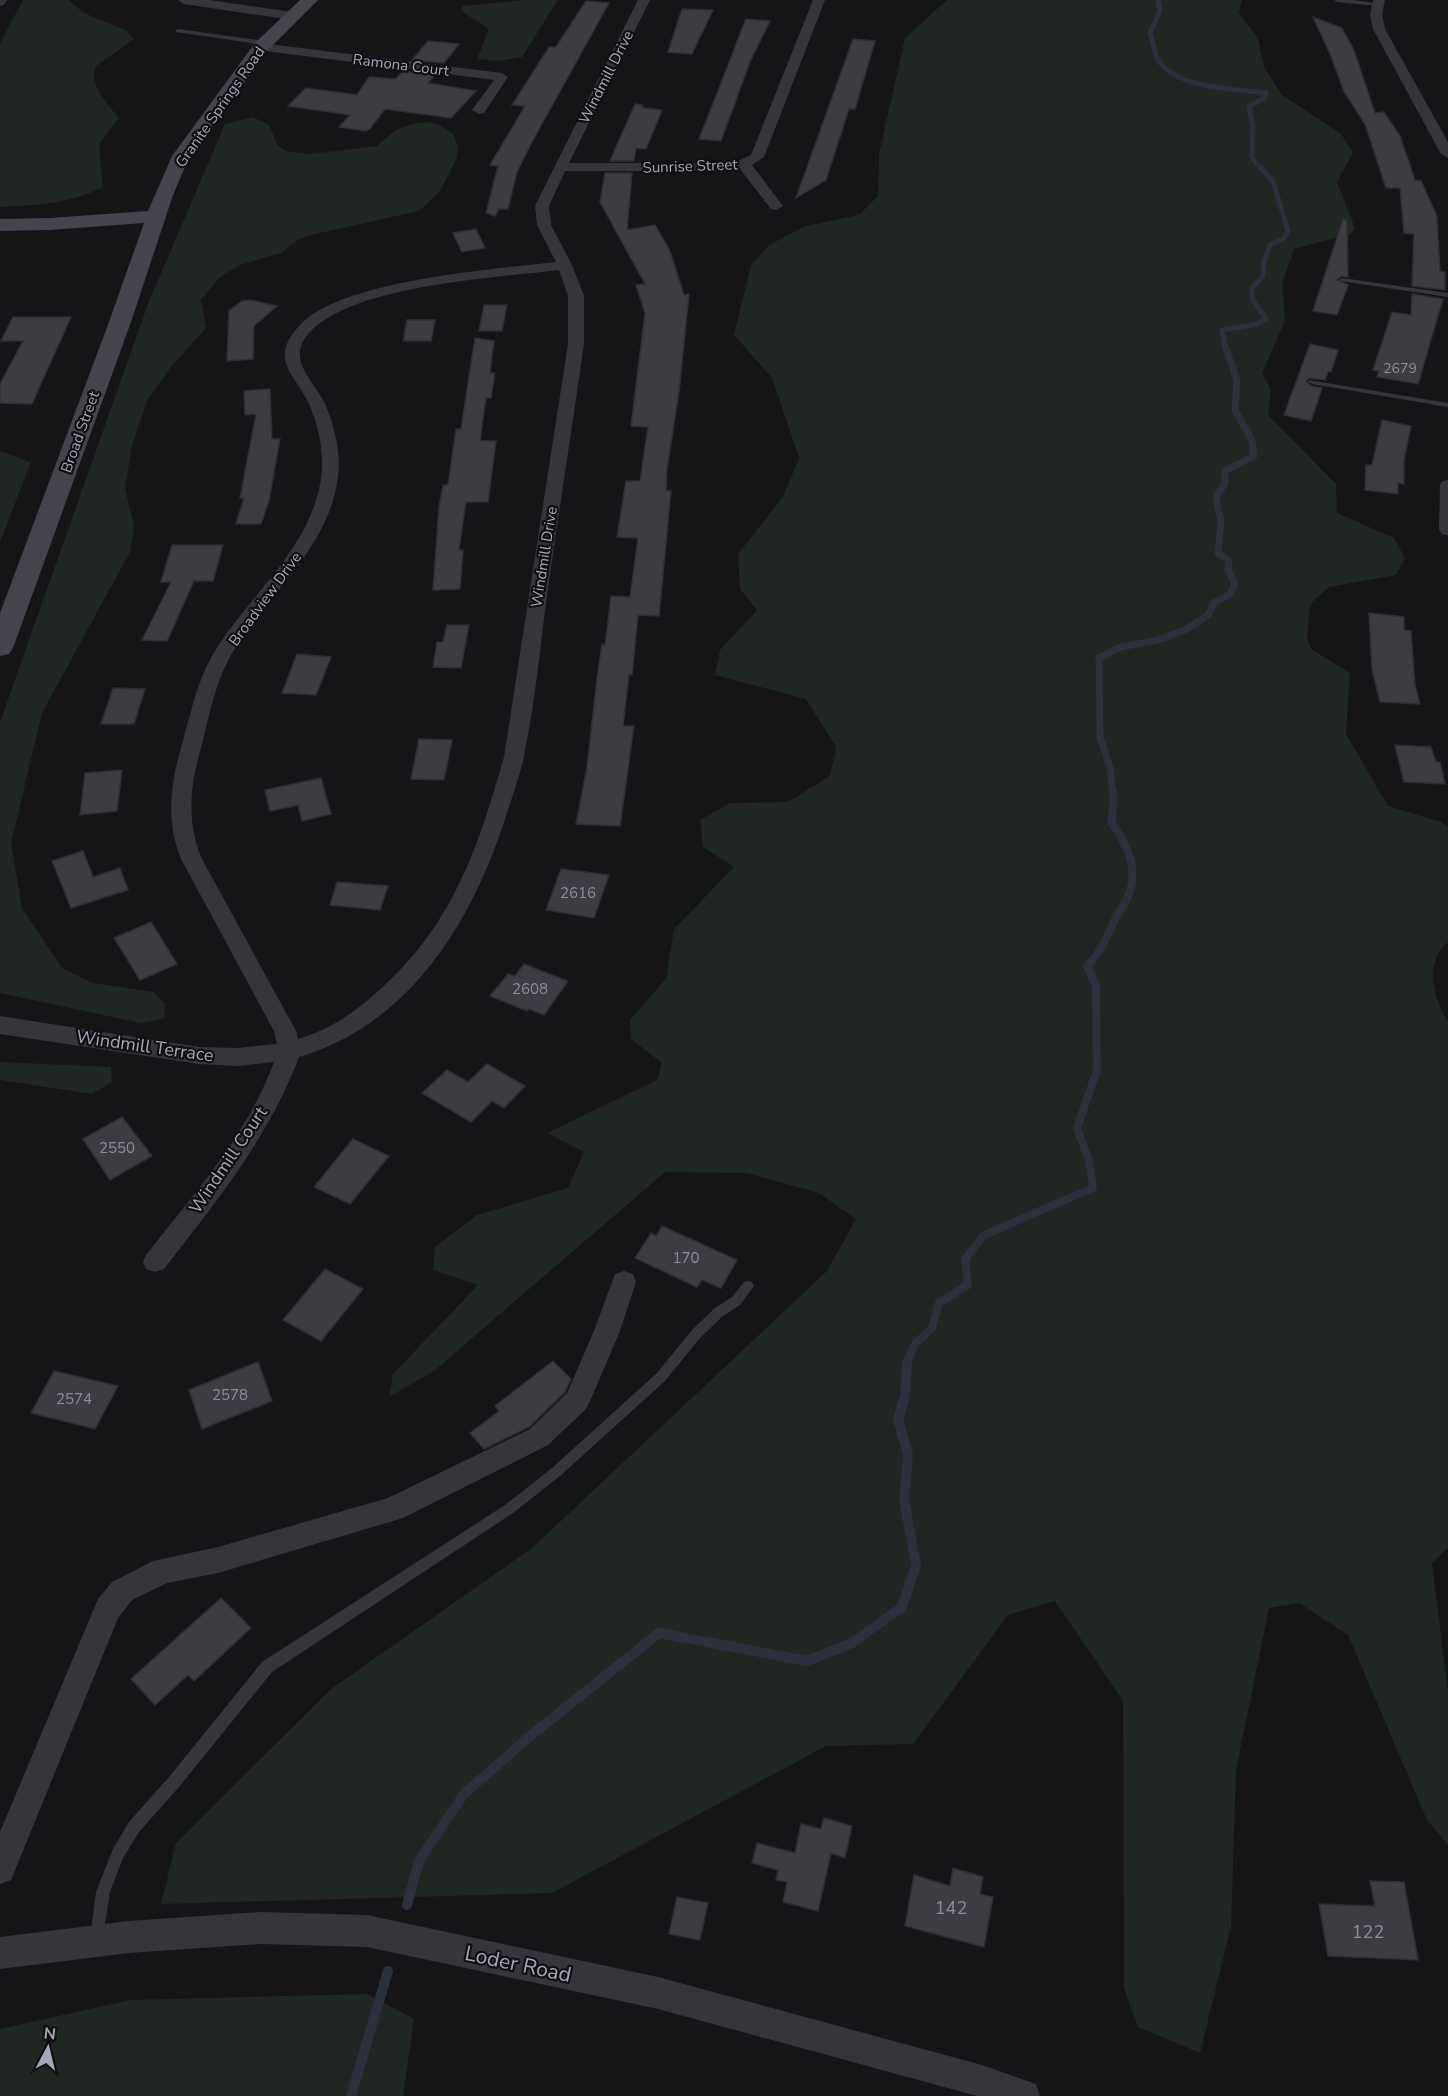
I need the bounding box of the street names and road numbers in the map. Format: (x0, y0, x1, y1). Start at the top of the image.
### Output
street label: Windmill Drive (574, 27, 638, 127)
street label: Granite Springs Road (171, 43, 269, 171)
street label: Ramona Court (352, 49, 451, 81)
street label: Sunrise Street (642, 154, 739, 178)
street label: Broad Street (56, 388, 104, 475)
street label: Windmill Drive (526, 505, 562, 609)
street label: Broadview Drive (224, 548, 306, 650)
street label: Windmill Terrace (75, 1024, 215, 1068)
street label: Windmill Court (183, 1101, 273, 1218)
street label: Loder Road (462, 1939, 574, 1989)

